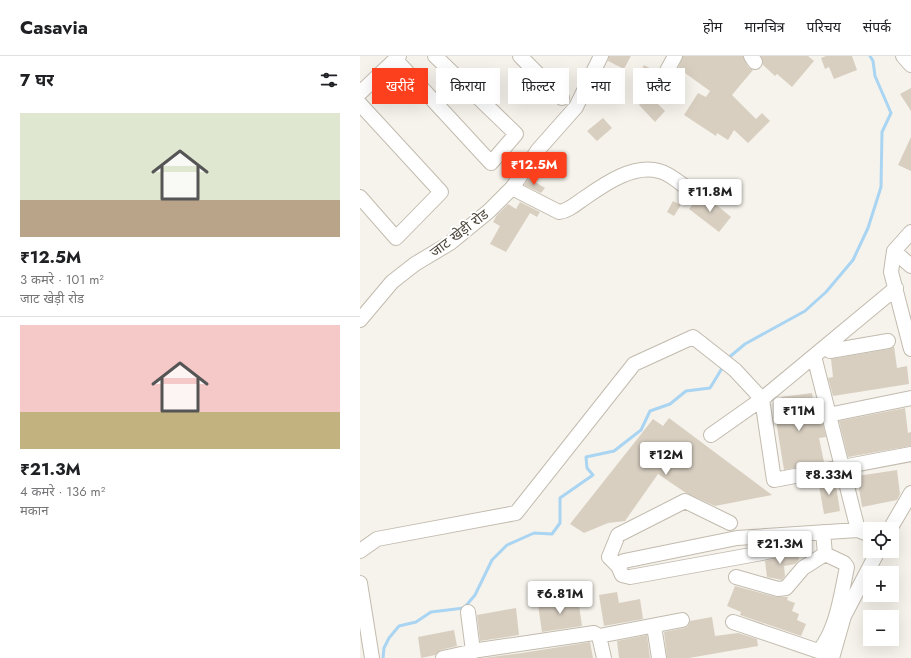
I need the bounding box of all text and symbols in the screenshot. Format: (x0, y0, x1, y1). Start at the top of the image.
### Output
text: Casavia (20, 14, 88, 41)
text: होम (703, 17, 722, 37)
text: मानचित्र (744, 17, 785, 37)
text: परिचय (807, 17, 841, 37)
text: संपर्क (863, 17, 891, 37)
text: 7 घर (20, 68, 54, 92)
chip: खरीदें (372, 68, 428, 104)
chip: किराया (436, 68, 500, 104)
chip: फ़िल्टर (508, 68, 569, 104)
chip: नया (577, 68, 625, 104)
chip: फ़्लैट (633, 68, 685, 104)
icon: filters (318, 69, 340, 91)
icon: home (144, 139, 216, 211)
pin: ₹12.5M (501, 152, 567, 186)
text: ₹12.5M (511, 155, 557, 174)
pin: ₹11.8M (677, 179, 743, 213)
text: ₹11.8M (688, 182, 732, 201)
street label: जाट खेड़ी रोड (425, 204, 493, 262)
text: ₹12.5M (20, 245, 81, 269)
text: 3 कमरे · 101 m² (20, 270, 104, 289)
text: जाट खेड़ी रोड (20, 289, 84, 308)
icon: home (144, 351, 216, 423)
pin: ₹11M (775, 398, 823, 432)
text: ₹11M (783, 401, 815, 420)
pin: ₹12M (642, 442, 690, 476)
text: ₹12M (649, 445, 683, 464)
text: ₹21.3M (20, 457, 81, 481)
pin: ₹8.33M (796, 462, 862, 496)
text: ₹8.33M (805, 465, 853, 484)
text: 4 कमरे · 136 m² (20, 482, 105, 501)
text: मकान (20, 501, 48, 520)
map controls (863, 522, 899, 646)
button: locate (863, 522, 899, 558)
pin: ₹21.3M (747, 531, 813, 565)
text: ₹21.3M (757, 534, 803, 553)
button: + (863, 566, 899, 602)
pin: ₹6.81M (527, 581, 593, 615)
text: ₹6.81M (537, 584, 583, 603)
button: − (863, 610, 899, 646)

